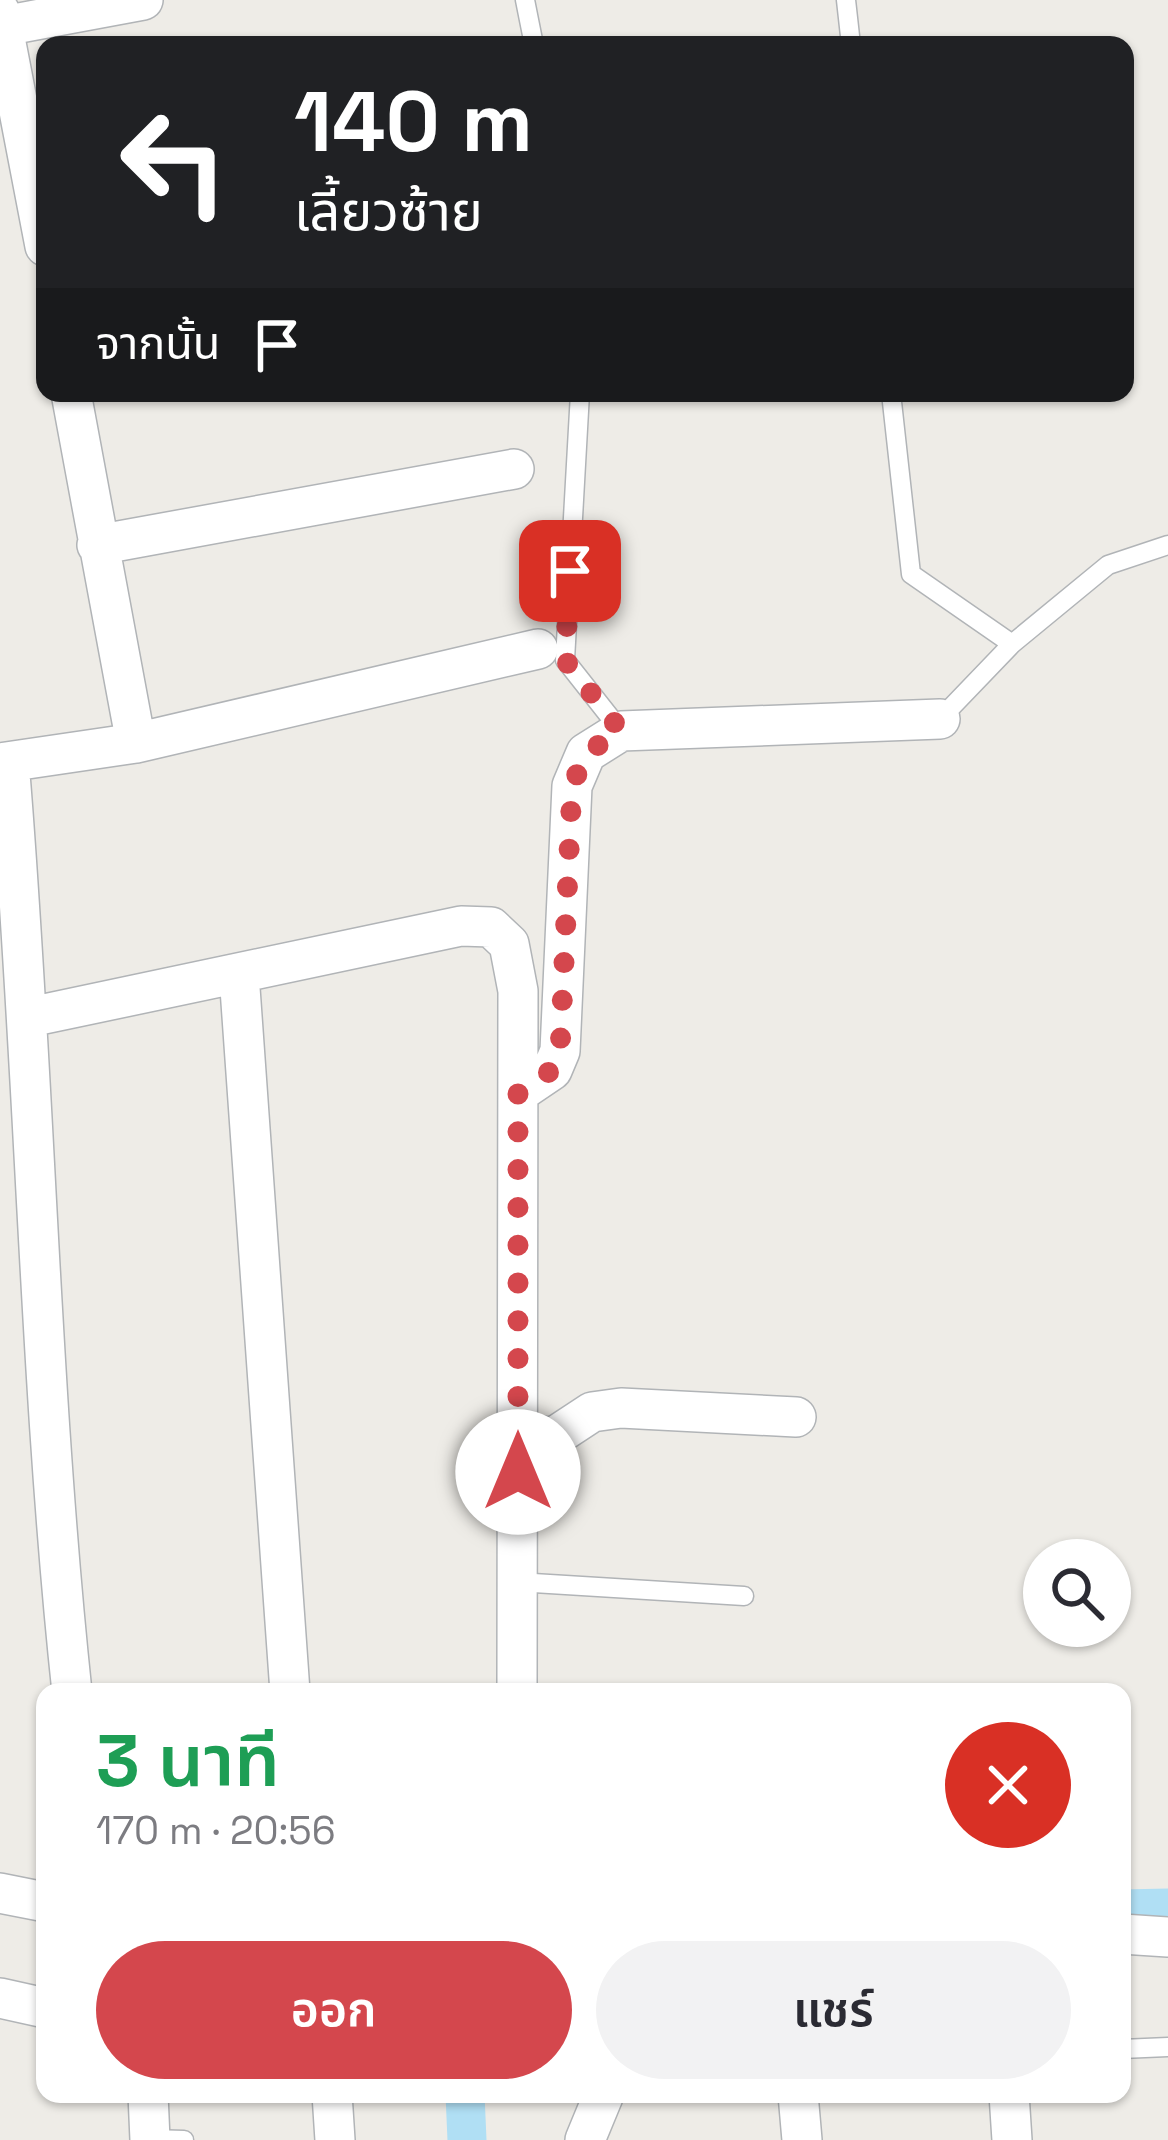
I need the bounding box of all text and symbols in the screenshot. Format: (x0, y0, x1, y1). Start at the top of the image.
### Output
text: 140 m (294, 68, 533, 176)
icon: left (96, 84, 252, 240)
text: เลี้ยวซ้าย (294, 177, 483, 246)
icon: arrive (244, 312, 310, 378)
text: จากนั้น (96, 315, 220, 372)
pin (519, 520, 621, 622)
icon: arrive (537, 538, 603, 604)
position arrow (455, 1409, 581, 1535)
map controls (1023, 1539, 1131, 1647)
button: search (1023, 1539, 1131, 1647)
text: 3 นาที (96, 1715, 280, 1807)
button: close (945, 1722, 1071, 1848)
text: 170 m · 20:56 (96, 1806, 336, 1855)
button: ออก (96, 1941, 572, 2079)
button: แชร์ (596, 1941, 1071, 2079)

